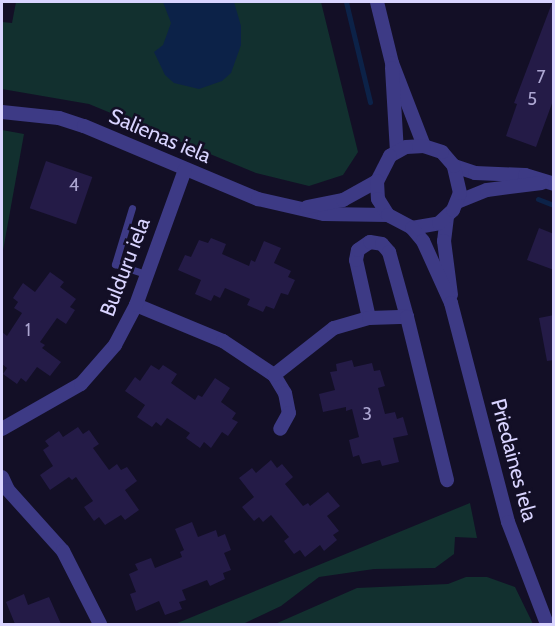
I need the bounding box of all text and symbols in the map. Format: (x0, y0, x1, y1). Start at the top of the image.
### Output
house number: 7 (536, 66, 546, 88)
house number: 5 (527, 88, 537, 110)
street label: Salienas iela (105, 103, 215, 169)
house number: 4 (69, 174, 79, 196)
street label: Bulduru iela (95, 214, 155, 320)
house number: 1 (25, 319, 31, 341)
street label: Priedaines iela (486, 396, 542, 524)
house number: 3 (362, 403, 372, 425)

